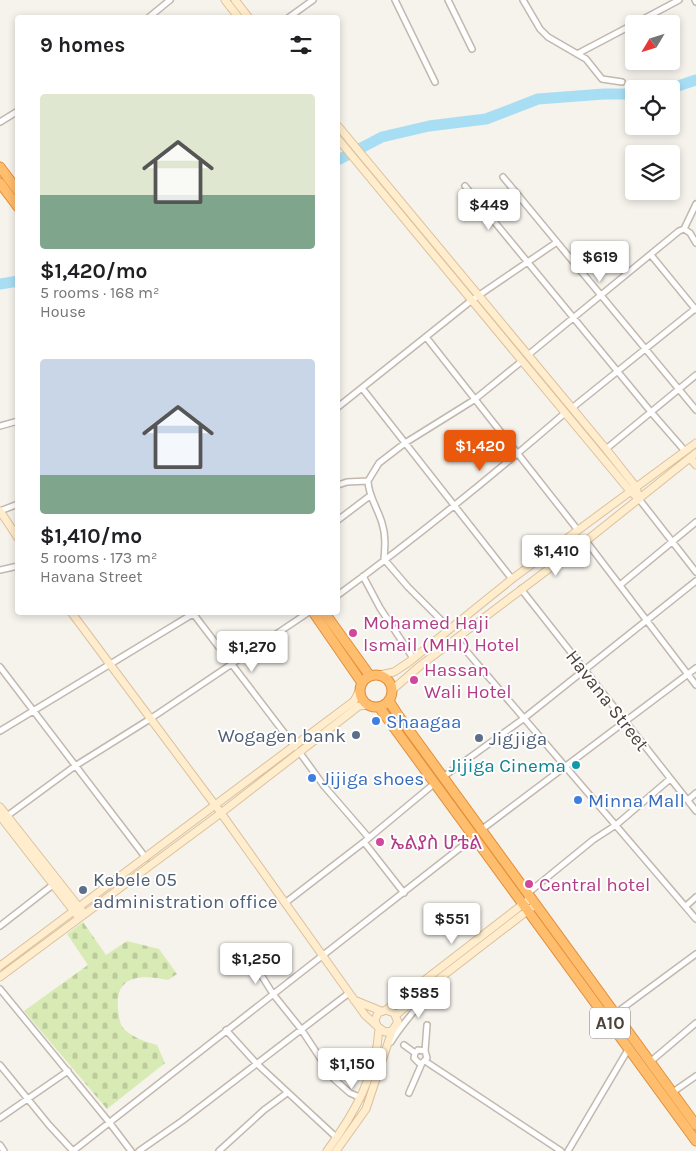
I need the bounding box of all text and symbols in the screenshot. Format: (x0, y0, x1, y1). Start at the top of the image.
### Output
north arrow (625, 15, 680, 70)
map controls (625, 15, 680, 200)
icon: filters (287, 31, 315, 59)
text: 9 homes (40, 33, 125, 57)
button: locate (625, 80, 680, 135)
icon: home (133, 127, 223, 217)
button: layers (625, 145, 680, 200)
pin: $449 (459, 188, 519, 231)
text: $449 (469, 195, 509, 214)
pin: $619 (570, 240, 630, 283)
text: $619 (582, 247, 618, 266)
text: $1,420/mo (40, 259, 147, 283)
text: 5 rooms · 168 m² (40, 283, 159, 302)
text: House (40, 302, 86, 321)
icon: home (133, 392, 223, 482)
pin: $1,420 (439, 430, 521, 472)
text: $1,420 (455, 436, 505, 455)
text: $1,410/mo (40, 524, 142, 548)
pin: $1,410 (515, 534, 597, 577)
text: $1,410 (533, 541, 579, 560)
text: 5 rooms · 173 m² (40, 548, 157, 567)
text: Havana Street (40, 567, 143, 586)
place label: Mohamed Haji Ismail (MHI) Hotel (363, 612, 519, 656)
marker: Mohamed Haji Ismail (MHI) Hotel (347, 627, 359, 639)
pin: $1,270 (211, 630, 293, 673)
text: $1,270 (228, 637, 276, 656)
street label: Havana Street (561, 646, 653, 755)
place label: Hassan Wali Hotel (424, 659, 512, 703)
marker: Hassan Wali Hotel (408, 674, 420, 686)
place label: Shaagaa (386, 711, 462, 733)
marker: Shaagaa (370, 715, 382, 727)
place label: Wogagen bank (218, 725, 346, 747)
place label: Jigjiga (489, 728, 547, 750)
marker: Wogagen bank (350, 729, 362, 741)
marker: Jigjiga (473, 732, 485, 744)
place label: Jijiga Cinema (449, 755, 566, 777)
marker: Jijiga Cinema (570, 759, 582, 771)
place label: Jijiga shoes (322, 768, 424, 790)
marker: Jijiga shoes (306, 772, 318, 784)
place label: Minna Mall (588, 790, 685, 812)
marker: Minna Mall (572, 794, 584, 806)
place label: ኤልያስ ሆቴል (390, 832, 482, 854)
marker: ኤልያስ ሆቴል (374, 836, 386, 848)
place label: Kebele 05 administration office (93, 869, 278, 913)
place label: Central hotel (539, 874, 650, 896)
marker: Central hotel (523, 878, 535, 890)
marker: Kebele 05 administration office (77, 884, 89, 896)
pin: $551 (422, 902, 482, 945)
text: $551 (434, 909, 470, 928)
pin: $1,250 (215, 942, 297, 985)
text: $1,250 (231, 949, 281, 968)
pin: $585 (389, 976, 449, 1019)
text: $585 (399, 983, 439, 1002)
road number: A10 (590, 1008, 630, 1038)
pin: $1,150 (311, 1048, 393, 1090)
text: $1,150 (329, 1054, 375, 1073)

